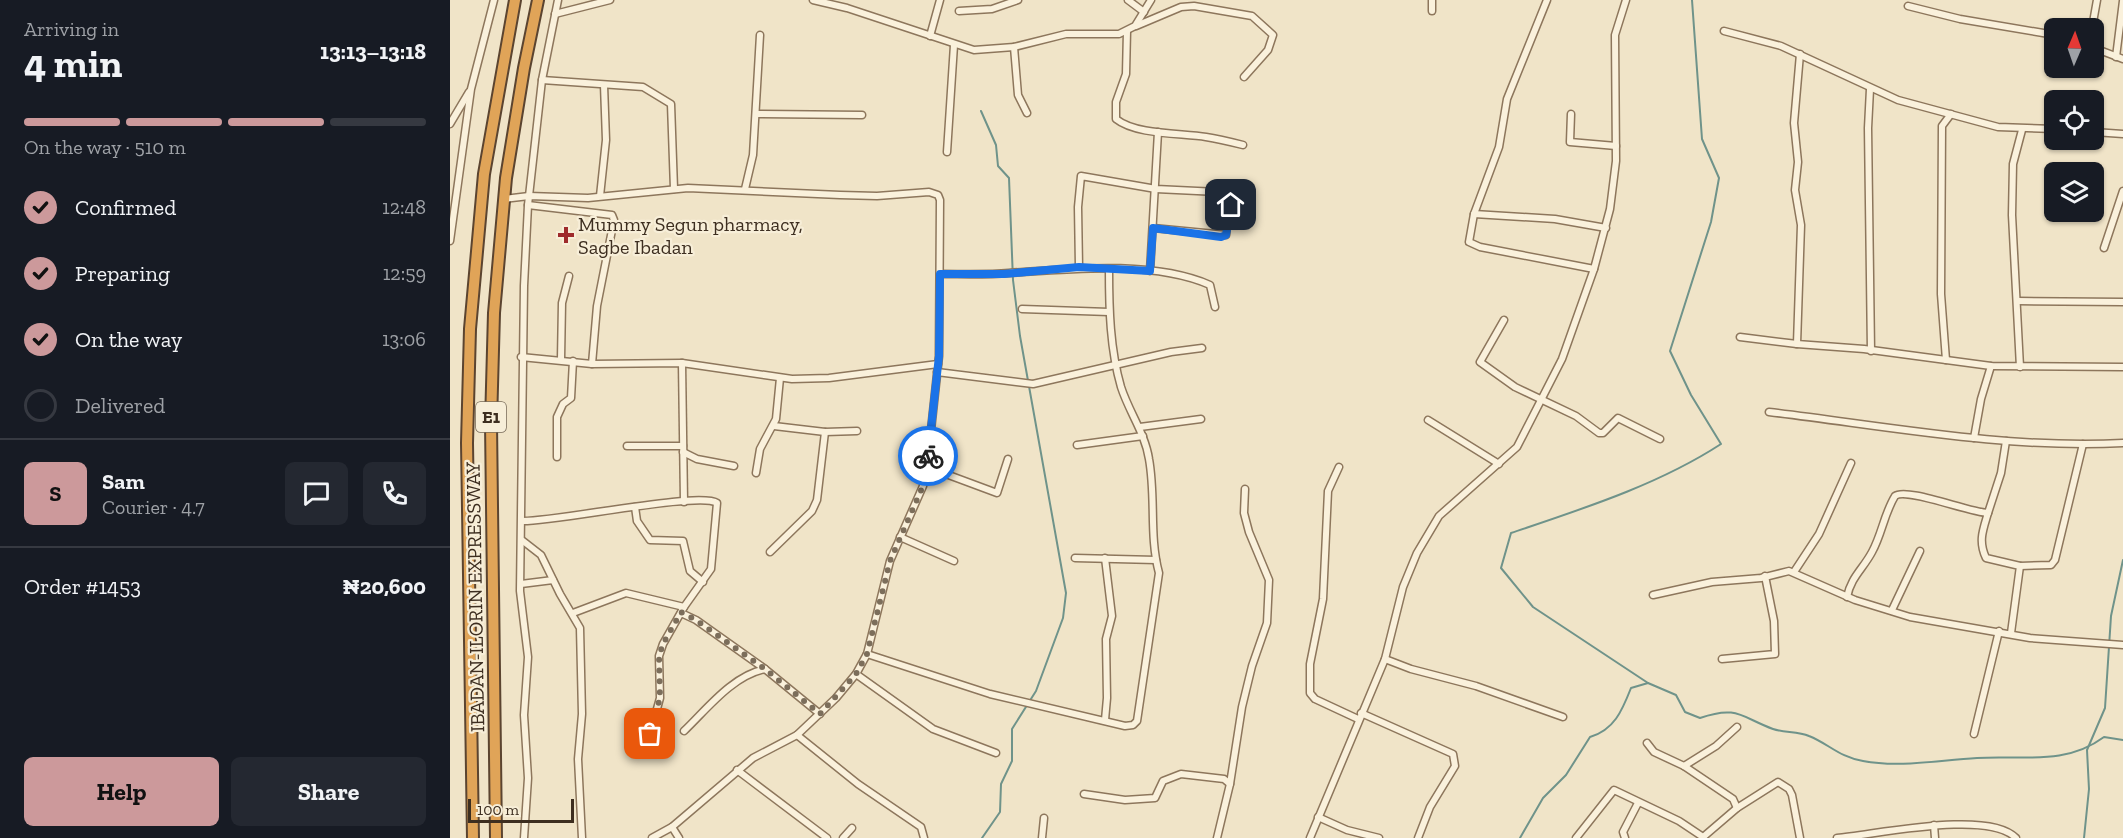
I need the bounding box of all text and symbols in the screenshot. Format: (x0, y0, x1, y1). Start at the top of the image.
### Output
text: Arriving in (24, 17, 119, 41)
north arrow (2044, 18, 2104, 78)
map controls (2044, 18, 2104, 222)
text: 13:13–13:18 (320, 38, 426, 65)
text: 4 min (24, 40, 122, 87)
button: locate (2044, 90, 2104, 150)
text: On the way · 510 m (24, 135, 186, 159)
button: layers (2044, 162, 2104, 222)
pin (1205, 179, 1256, 230)
icon: home (1214, 188, 1247, 221)
icon: check (24, 191, 57, 224)
text: Confirmed (75, 194, 176, 221)
text: 12:48 (382, 195, 426, 219)
place label: Mummy Segun pharmacy, Sagbe Ibadan (578, 212, 803, 259)
marker: Mummy Segun pharmacy, Sagbe Ibadan (559, 228, 573, 242)
icon: check (24, 257, 57, 290)
text: Preparing (75, 260, 170, 287)
text: 12:59 (383, 261, 426, 285)
icon: check (24, 323, 57, 356)
text: On the way (75, 326, 182, 353)
text: 13:06 (382, 327, 426, 351)
text: Delivered (75, 392, 165, 419)
road number: E1 (476, 402, 506, 432)
courier (898, 426, 958, 486)
icon: bike (912, 440, 945, 473)
street label: IBADAN-ILORIN EXPRESSWAY (461, 461, 489, 732)
button: chat (285, 462, 348, 525)
button: phone (363, 462, 426, 525)
text: Sam (102, 468, 145, 495)
text: S (49, 480, 62, 507)
text: Courier · 4.7 (102, 495, 205, 519)
text: Order #1453 (24, 573, 141, 600)
text: ₦20,600 (343, 573, 426, 600)
pin (624, 708, 675, 759)
icon: bag (633, 717, 666, 750)
button: Help (24, 757, 219, 826)
button: Share (231, 757, 426, 826)
scale bar (468, 796, 574, 824)
text: 100 m (477, 800, 519, 819)

